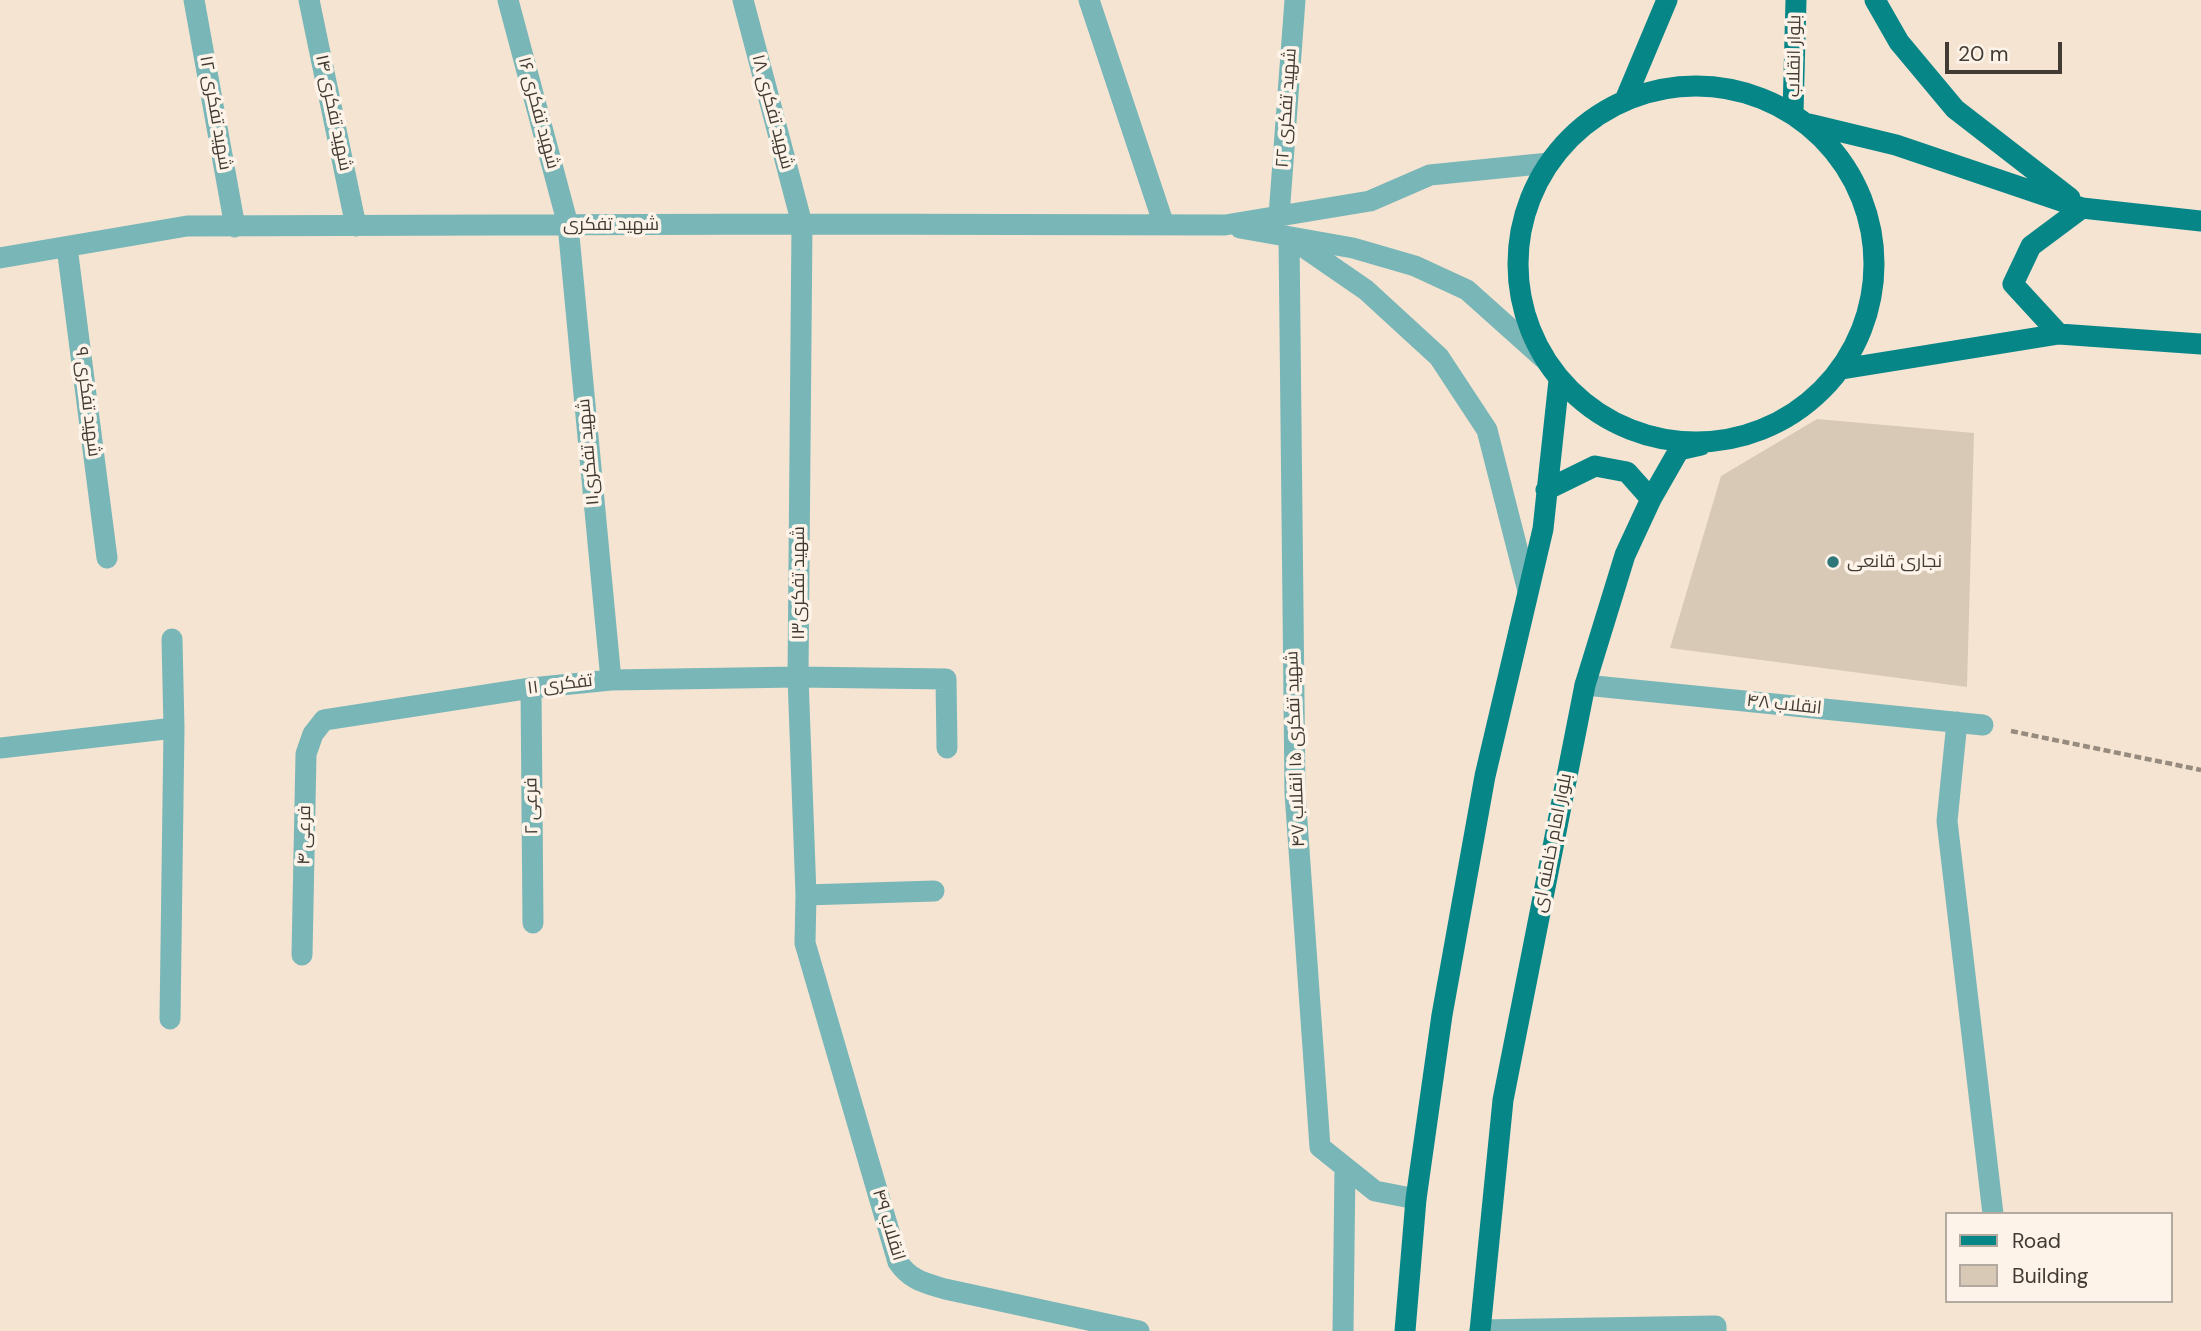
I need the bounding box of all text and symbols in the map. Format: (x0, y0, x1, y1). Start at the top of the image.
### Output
street label: بلوار انقلاب (1783, 15, 1807, 97)
scale bar (1949, 28, 2066, 72)
text: 20 m (1958, 40, 2009, 68)
street label: شهید تفکری ۲۲ (1272, 47, 1302, 169)
street label: شهید تفکری ۱۸ (746, 52, 798, 172)
street label: شهید تفکری ۱۴ (310, 53, 356, 173)
street label: شهید تفکری ۱۲ (194, 54, 236, 172)
street label: شهید تفکری ۱۶ (513, 55, 563, 171)
street label: شهید تفکری (563, 214, 659, 236)
street label: شهید تفکری ۹ (70, 346, 104, 458)
street label: شهید تفکری۱۱ (574, 398, 604, 506)
street label: شهید تفکری۱۳ (788, 526, 810, 640)
place label: نجاری قانعی (1847, 551, 1942, 573)
marker: نجاری قانعی (1825, 554, 1841, 570)
street label: شهید تفکری ۱۵ انقلاب ۴۷ (1282, 650, 1310, 848)
street label: تفکری ۱۱ (526, 670, 594, 700)
street label: انقلاب ۴۸ (1745, 690, 1823, 720)
street label: بلوار امام خامنه ای (1529, 772, 1577, 914)
street label: فرعی ۲ (521, 777, 543, 835)
street label: فرعی ۴ (294, 805, 316, 865)
street label: انقلاب ۴۹ (867, 1187, 909, 1263)
legend (1946, 1212, 2173, 1303)
text: Road (2012, 1227, 2061, 1255)
text: Building (2012, 1262, 2088, 1290)

